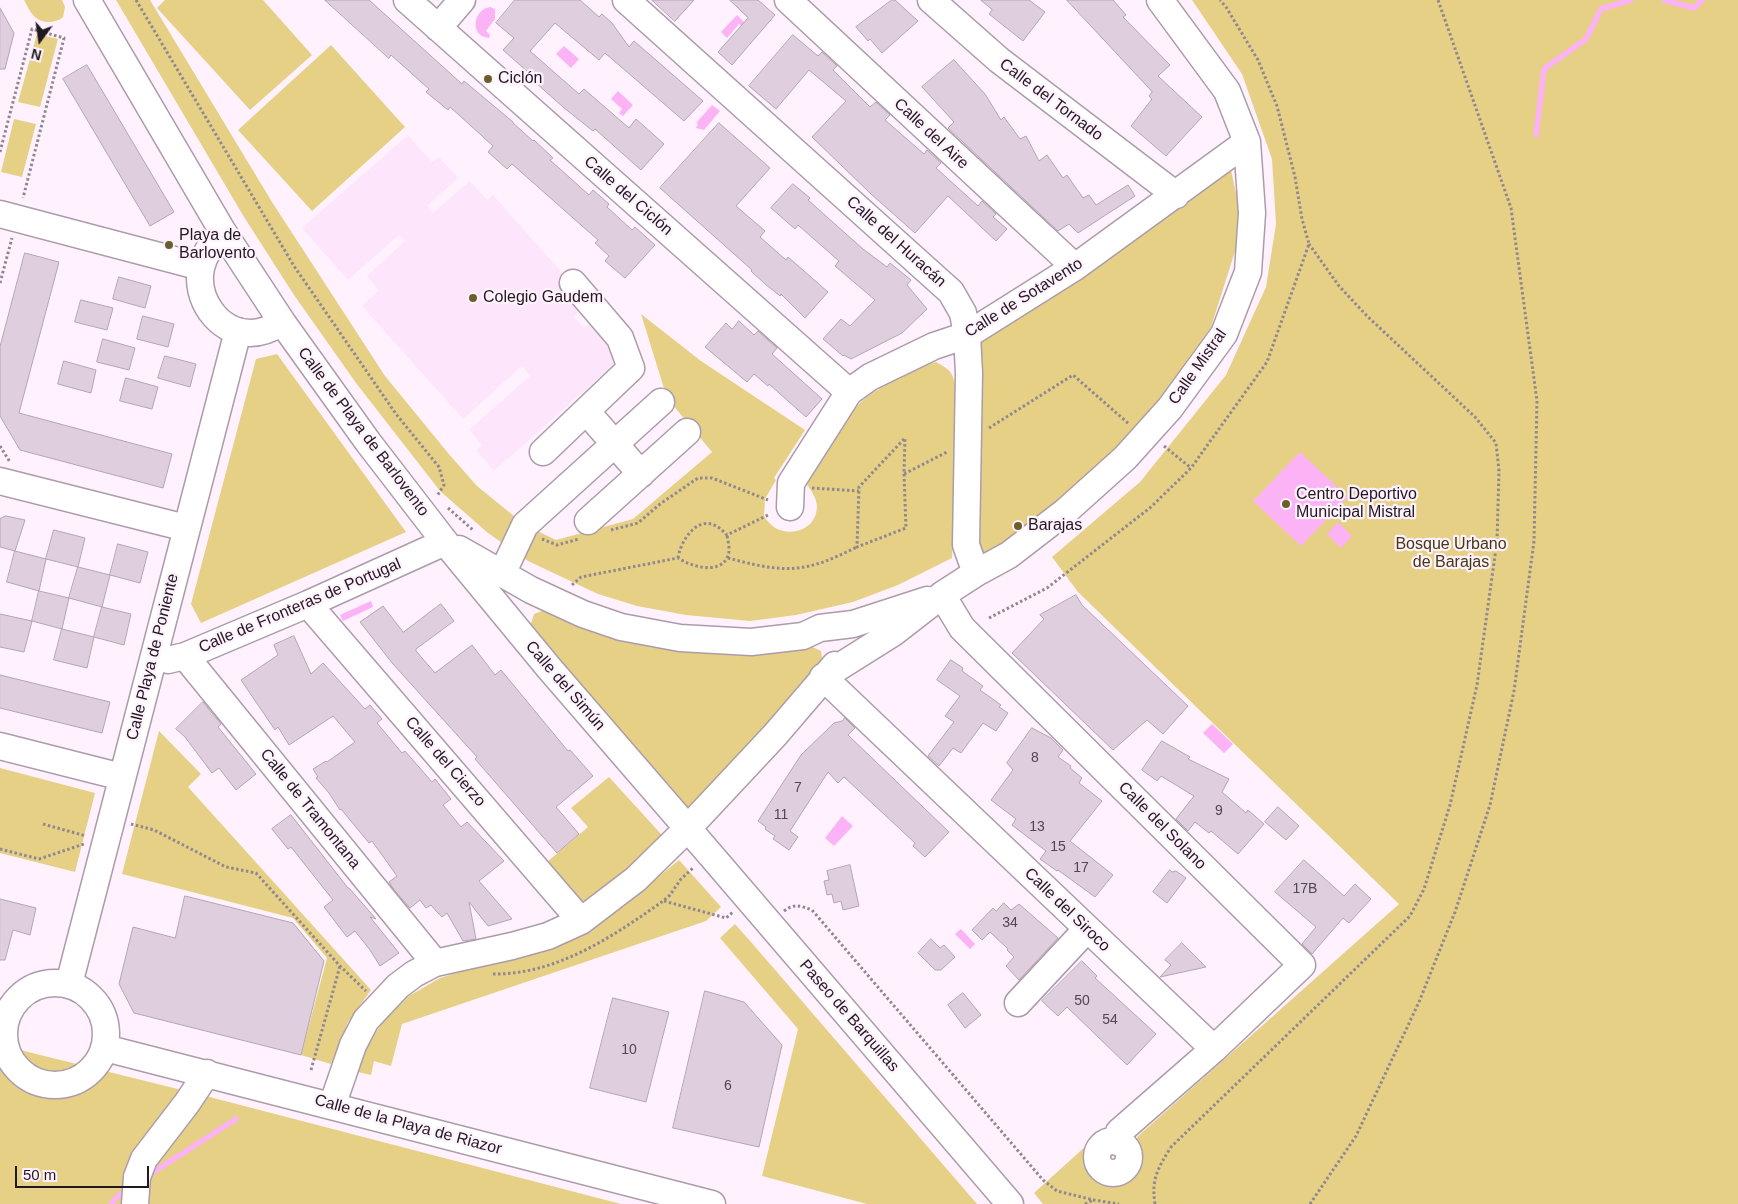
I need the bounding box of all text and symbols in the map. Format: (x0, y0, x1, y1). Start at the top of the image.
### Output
north arrow (15, 15, 65, 65)
text: N (30, 46, 43, 64)
street label: Calle del Tornado (995, 55, 1107, 145)
place label: Ciclón (498, 69, 542, 89)
marker: Ciclón (482, 73, 494, 85)
street label: Calle del Aire (890, 95, 972, 173)
street label: Calle del Ciclón (580, 152, 676, 240)
street label: Calle del Huracán (842, 192, 950, 292)
place label: Playa de Barlovento (179, 226, 255, 264)
marker: Playa de Barlovento (163, 239, 175, 251)
street label: Calle de Sotavento (962, 254, 1086, 342)
place label: Colegio Gaudem (483, 288, 603, 308)
marker: Colegio Gaudem (467, 292, 479, 304)
street label: Calle Mistral (1165, 325, 1231, 409)
street label: Calle de Playa de Barlovento (293, 344, 433, 520)
place label: Centro Deportivo Municipal Mistral (1296, 485, 1417, 523)
marker: Centro Deportivo Municipal Mistral (1280, 498, 1292, 510)
place label: Barajas (1028, 516, 1082, 536)
marker: Barajas (1012, 520, 1024, 532)
park label: Bosque Urbano de Barajas (1395, 535, 1507, 573)
street label: Calle de Fronteras de Portugal (196, 555, 404, 657)
street label: Calle Playa de Poniente (123, 572, 183, 742)
street label: Calle del Simún (521, 637, 609, 735)
street label: Calle del Cierzo (401, 713, 489, 811)
street label: Calle de Tramontana (256, 745, 364, 873)
house number: 8 (1031, 750, 1039, 766)
street label: Calle del Solano (1114, 778, 1210, 874)
house number: 7 (794, 780, 802, 796)
house number: 9 (1215, 803, 1223, 819)
house number: 11 (774, 807, 788, 823)
house number: 13 (1029, 819, 1045, 835)
house number: 15 (1050, 839, 1066, 855)
house number: 17 (1073, 860, 1089, 876)
street label: Calle del Siroco (1020, 864, 1114, 956)
house number: 17B (1293, 881, 1317, 897)
house number: 34 (1002, 915, 1018, 931)
street label: Paseo de Barquillas (795, 956, 903, 1076)
house number: 50 (1074, 993, 1090, 1009)
house number: 54 (1102, 1012, 1118, 1028)
house number: 10 (621, 1042, 637, 1058)
house number: 6 (724, 1078, 732, 1094)
street label: Calle de la Playa de Riazor (312, 1091, 504, 1159)
scale bar (18, 1156, 151, 1188)
text: 50 m (23, 1166, 56, 1183)

